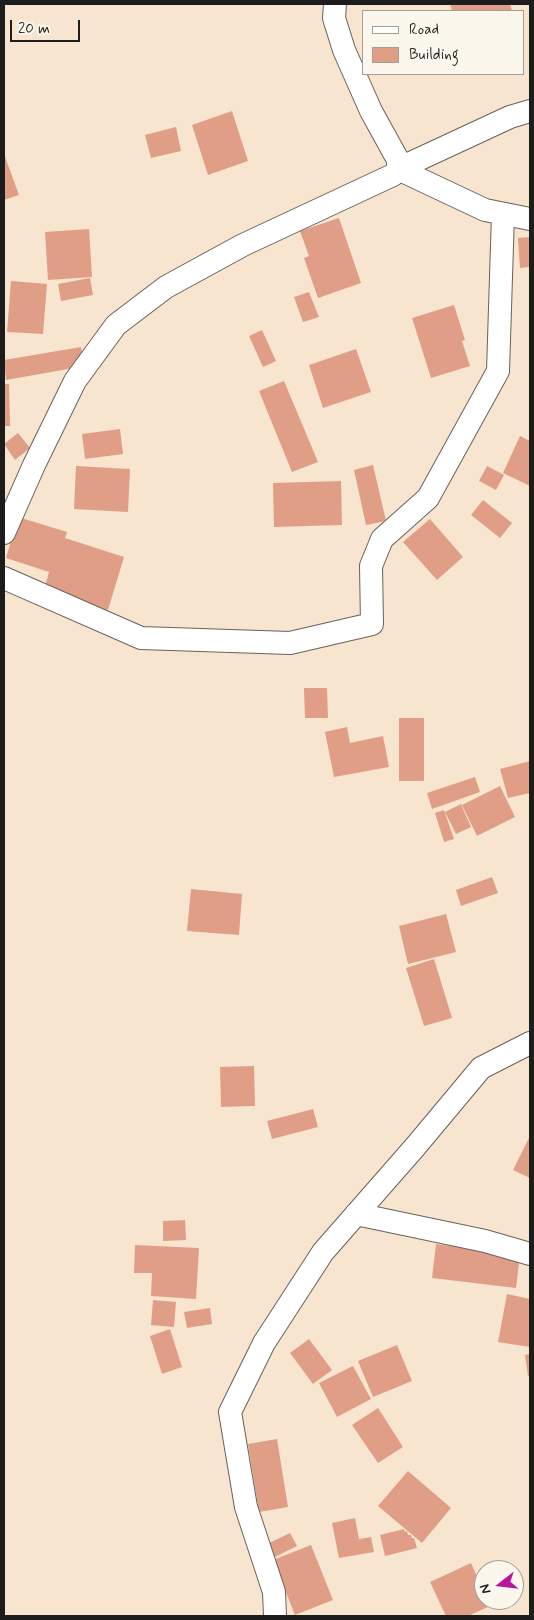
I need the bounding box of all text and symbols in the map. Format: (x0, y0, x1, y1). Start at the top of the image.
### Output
scale bar (12, 10, 82, 42)
legend (362, 10, 524, 75)
text: 20 m (18, 19, 50, 39)
text: Road (409, 20, 439, 40)
text: Building (409, 45, 459, 65)
north arrow (474, 1560, 524, 1610)
text: N (476, 1582, 495, 1596)

